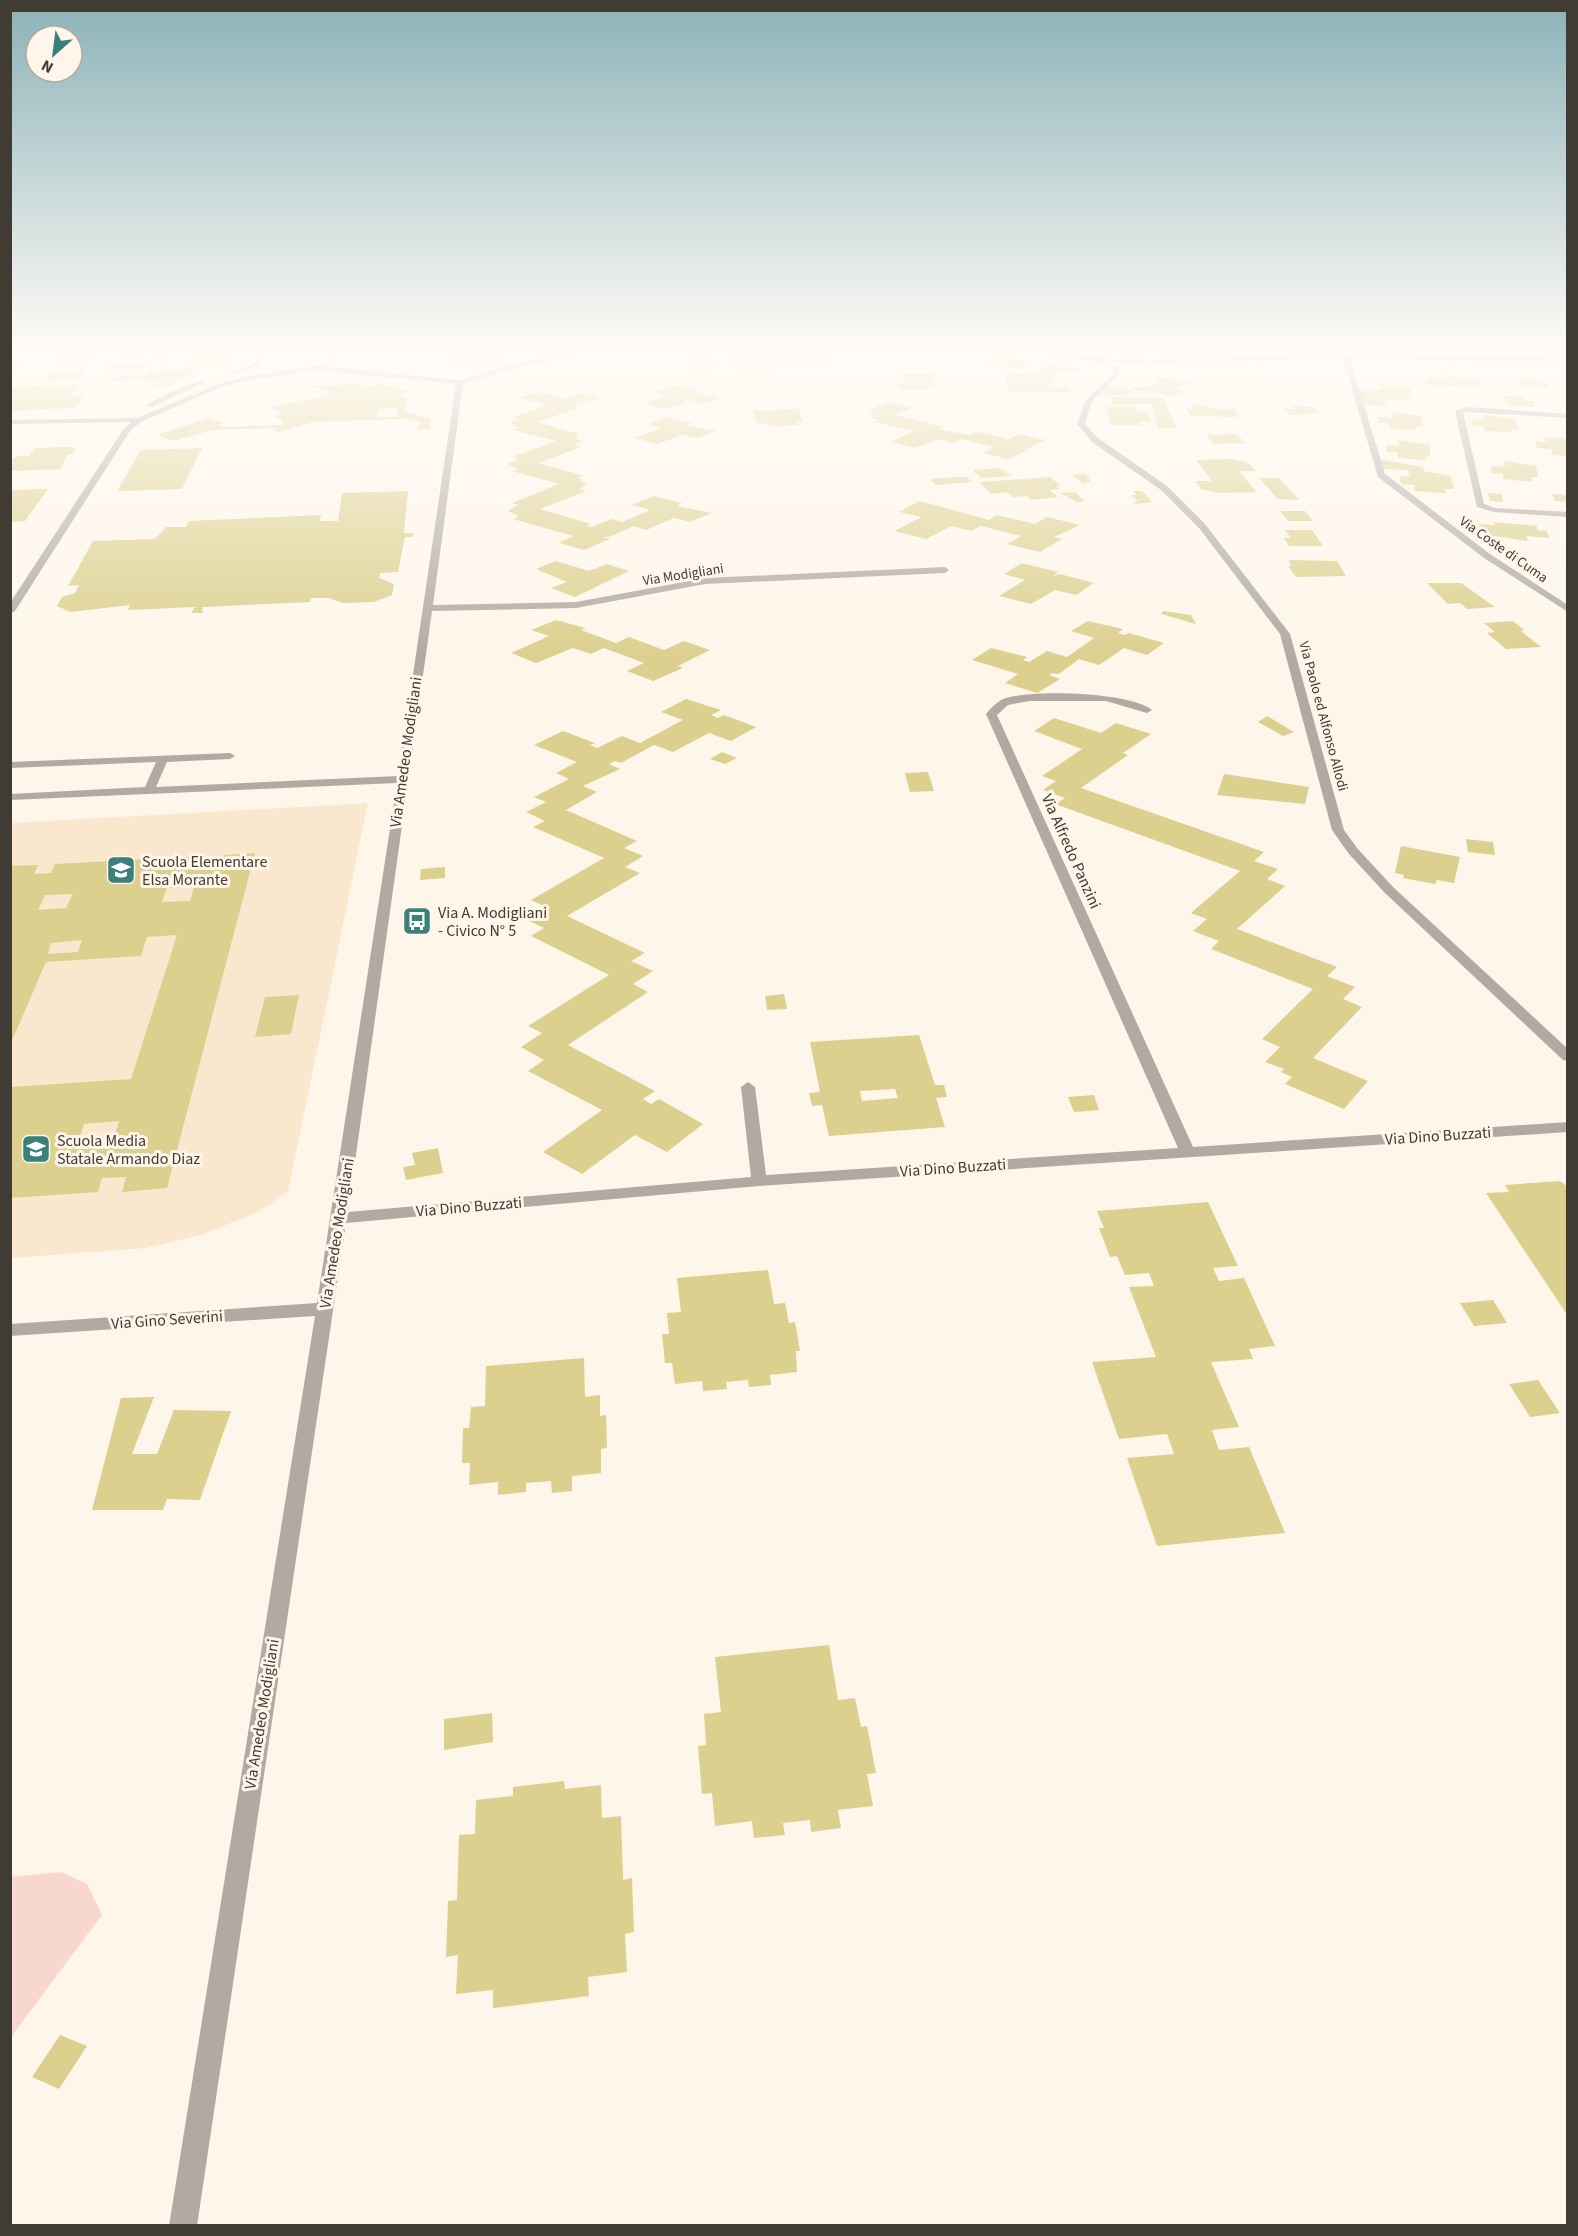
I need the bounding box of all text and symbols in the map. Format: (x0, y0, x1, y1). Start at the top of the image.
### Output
north arrow (24, 24, 84, 84)
text: N (38, 54, 57, 79)
street label: Via Coste di Cuma (1455, 512, 1552, 588)
street label: Via Modigliani (641, 559, 725, 591)
street label: Via Paolo ed Alfonso Allodi (1293, 639, 1353, 793)
street label: Via Amedeo Modigliani (385, 675, 427, 829)
street label: Via Alfredo Panzini (1036, 790, 1106, 912)
place label: Scuola Elementare Elsa Morante (142, 851, 267, 891)
school or university icon: Scuola Elementare Elsa Morante (105, 854, 137, 886)
place label: Via A. Modigliani - Civico N° 5 (438, 902, 547, 942)
bus stop icon: Via A. Modigliani - Civico N° 5 (401, 905, 433, 937)
street label: Via Dino Buzzati (1384, 1121, 1492, 1151)
place label: Scuola Media Statale Armando Diaz (57, 1130, 200, 1170)
school or university icon: Scuola Media Statale Armando Diaz (20, 1133, 52, 1165)
street label: Via Dino Buzzati (899, 1153, 1007, 1183)
street label: Via Amedeo Modigliani (314, 1156, 360, 1310)
street label: Via Dino Buzzati (415, 1191, 523, 1223)
street label: Via Gino Severini (110, 1305, 224, 1335)
street label: Via Amedeo Modigliani (239, 1637, 285, 1791)

